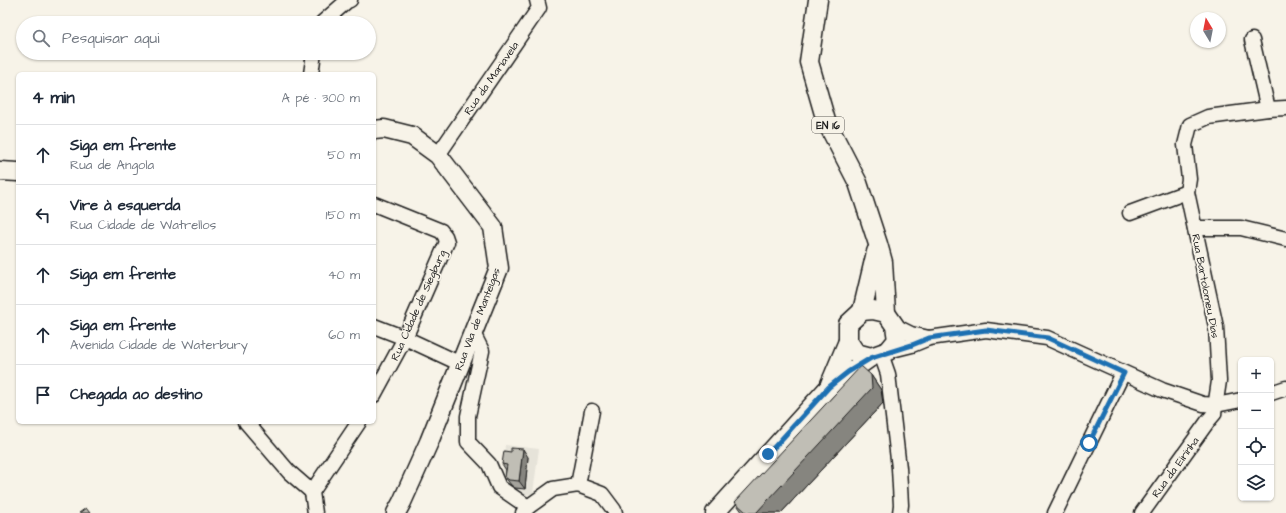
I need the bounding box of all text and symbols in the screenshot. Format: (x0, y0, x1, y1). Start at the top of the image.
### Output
north arrow (1190, 12, 1226, 48)
search box (16, 16, 376, 60)
icon: search (30, 27, 52, 49)
text: Pesquisar aqui (62, 28, 159, 49)
street label: Rua da Mariavela (461, 38, 522, 118)
text: 4 min (32, 86, 75, 110)
text: A pé · 300 m (282, 89, 360, 107)
road number: EN 16 (812, 117, 844, 133)
text: Siga em frente (70, 135, 176, 156)
icon: ahead (32, 144, 54, 166)
text: 50 m (327, 146, 360, 164)
text: Rua de Angola (70, 156, 154, 174)
text: Vire à esquerda (70, 195, 180, 216)
icon: left (32, 204, 54, 226)
text: 150 m (326, 206, 360, 224)
text: Rua Cidade de Watrellos (70, 216, 216, 234)
street label: Rua Bartolomeu Dias (1188, 233, 1223, 340)
street label: Rua Cidade de Siegburg (387, 247, 451, 363)
icon: ahead (32, 264, 54, 286)
text: Siga em frente (70, 264, 176, 285)
street label: Rua Vila de Manteigas (451, 265, 505, 373)
text: 40 m (328, 266, 360, 284)
text: Siga em frente (70, 315, 176, 336)
icon: ahead (32, 324, 54, 346)
text: 60 m (328, 326, 360, 344)
text: Avenida Cidade de Waterbury (70, 336, 248, 354)
map controls (1238, 357, 1274, 501)
button: + (1238, 357, 1274, 393)
icon: arrive (32, 384, 54, 406)
text: Chegada ao destino (70, 384, 203, 405)
button: − (1238, 393, 1274, 429)
button: locate (1238, 429, 1274, 465)
route start (1080, 434, 1098, 452)
street label: Rua da Eirinha (1148, 434, 1203, 501)
route end (759, 445, 777, 463)
button: layers (1238, 465, 1274, 501)

